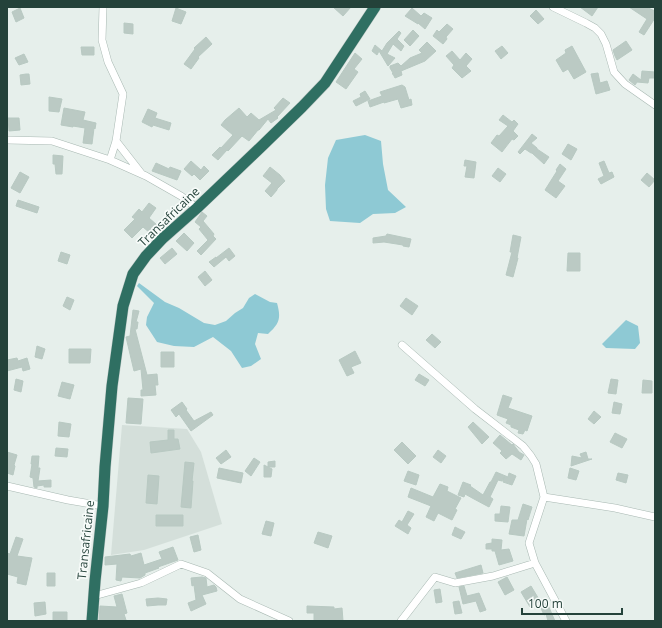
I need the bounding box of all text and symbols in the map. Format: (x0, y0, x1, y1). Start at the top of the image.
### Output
street label: Transafricaine (134, 183, 203, 250)
street label: Transafricaine (73, 499, 98, 580)
scale bar (522, 590, 622, 616)
text: 100 m (528, 595, 563, 612)

